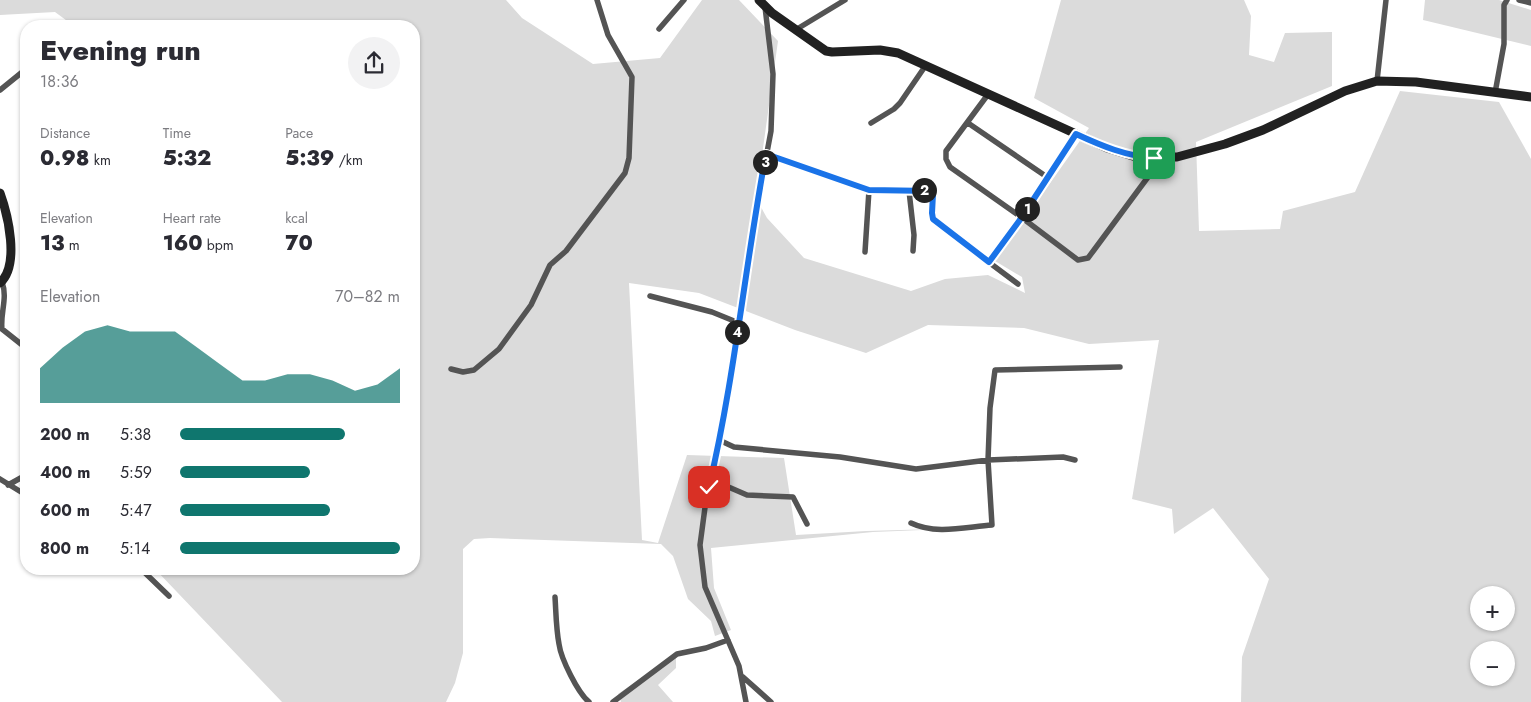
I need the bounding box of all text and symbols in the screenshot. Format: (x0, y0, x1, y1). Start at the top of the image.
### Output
text: Evening run (40, 30, 201, 71)
button: share (348, 37, 400, 89)
text: 18:36 (40, 70, 79, 93)
text: Distance (40, 123, 90, 143)
text: Time (163, 123, 191, 143)
text: Pace (285, 123, 313, 143)
pin (1133, 137, 1175, 179)
text: 0.98 (40, 143, 90, 173)
text: 5:32 (163, 143, 211, 173)
text: 5:39 (285, 143, 334, 173)
icon: arrive (1140, 144, 1168, 172)
text: km (90, 150, 111, 170)
text: /km (334, 150, 363, 170)
pin: 3 (752, 150, 778, 174)
text: 3 (761, 152, 770, 172)
pin: 2 (912, 178, 936, 202)
text: 2 (920, 180, 929, 200)
pin: 1 (1014, 196, 1040, 222)
text: 1 (1024, 199, 1031, 219)
text: Elevation (40, 208, 93, 228)
text: Heart rate (163, 208, 221, 228)
text: kcal (285, 208, 308, 228)
text: 13 (40, 228, 65, 258)
text: 160 (163, 228, 203, 258)
text: 70 (285, 228, 313, 258)
text: m (65, 235, 80, 255)
text: bpm (203, 235, 234, 255)
text: Elevation (40, 285, 100, 308)
text: 70–82 m (335, 285, 400, 308)
pin: 4 (724, 320, 750, 344)
text: 4 (733, 322, 742, 342)
text: 200 m (40, 423, 90, 446)
text: 5:38 (120, 423, 151, 446)
text: 400 m (40, 461, 90, 484)
text: 5:59 (120, 461, 152, 484)
pin (688, 466, 730, 508)
icon: check (695, 473, 723, 501)
text: 600 m (40, 499, 90, 522)
text: 5:47 (120, 499, 152, 522)
text: 800 m (40, 537, 89, 560)
text: 5:14 (120, 537, 150, 560)
map controls (1470, 586, 1515, 686)
button: + (1470, 586, 1515, 631)
button: − (1470, 641, 1515, 686)

